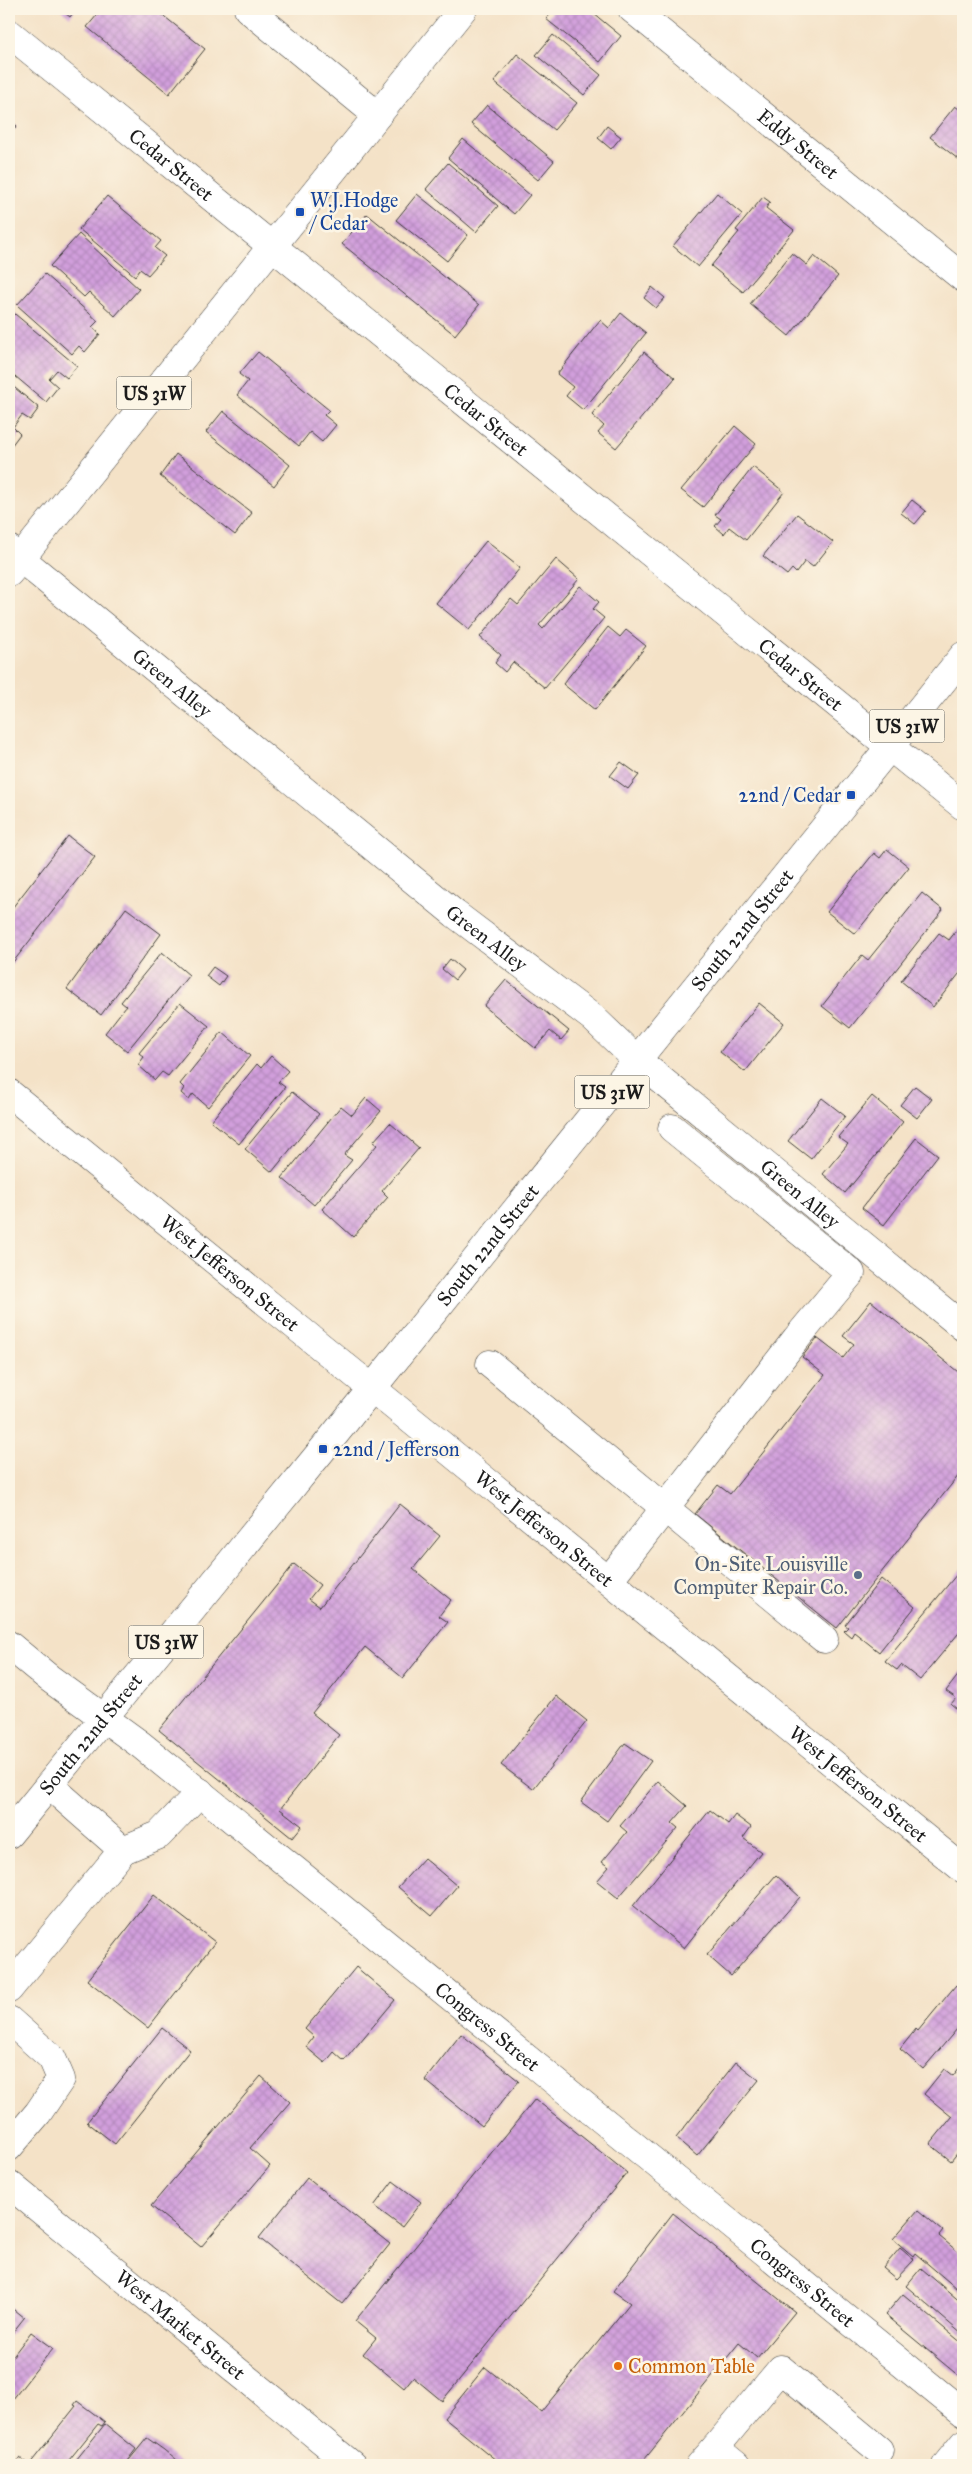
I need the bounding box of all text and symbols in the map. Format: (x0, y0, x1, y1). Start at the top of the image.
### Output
street label: Eddy Street (753, 104, 844, 184)
street label: Cedar Street (124, 123, 219, 206)
place label: W.J.Hodge / Cedar (308, 188, 398, 235)
marker: W.J.Hodge / Cedar (294, 206, 306, 218)
road number: US 31W (116, 376, 192, 409)
street label: Cedar Street (439, 378, 533, 461)
street label: Cedar Street (754, 633, 848, 716)
street label: Green Alley (128, 643, 217, 723)
road number: US 31W (870, 709, 944, 742)
place label: 22nd / Cedar (739, 783, 841, 807)
marker: 22nd / Cedar (845, 789, 857, 801)
street label: South 22nd Street (686, 864, 798, 996)
street label: Green Alley (441, 900, 533, 977)
road number: US 31W (574, 1076, 650, 1108)
street label: Green Alley (756, 1154, 845, 1234)
street label: South 22nd Street (431, 1179, 544, 1311)
street label: West Jefferson Street (156, 1209, 304, 1336)
place label: 22nd / Jefferson (333, 1437, 460, 1462)
marker: 22nd / Jefferson (317, 1443, 329, 1455)
street label: West Jefferson Street (470, 1465, 618, 1592)
place label: On-Site Louisville Computer Repair Co. (673, 1552, 848, 1599)
marker: On-Site Louisville Computer Repair Co. (852, 1569, 864, 1581)
road number: US 31W (128, 1625, 204, 1658)
street label: South 22nd Street (34, 1668, 147, 1800)
street label: West Jefferson Street (784, 1721, 933, 1847)
street label: Congress Street (430, 1977, 545, 2076)
street label: Congress Street (745, 2233, 860, 2332)
street label: West Market Street (111, 2265, 250, 2385)
place label: Common Table (628, 2354, 755, 2378)
marker: Common Table (612, 2360, 624, 2372)

